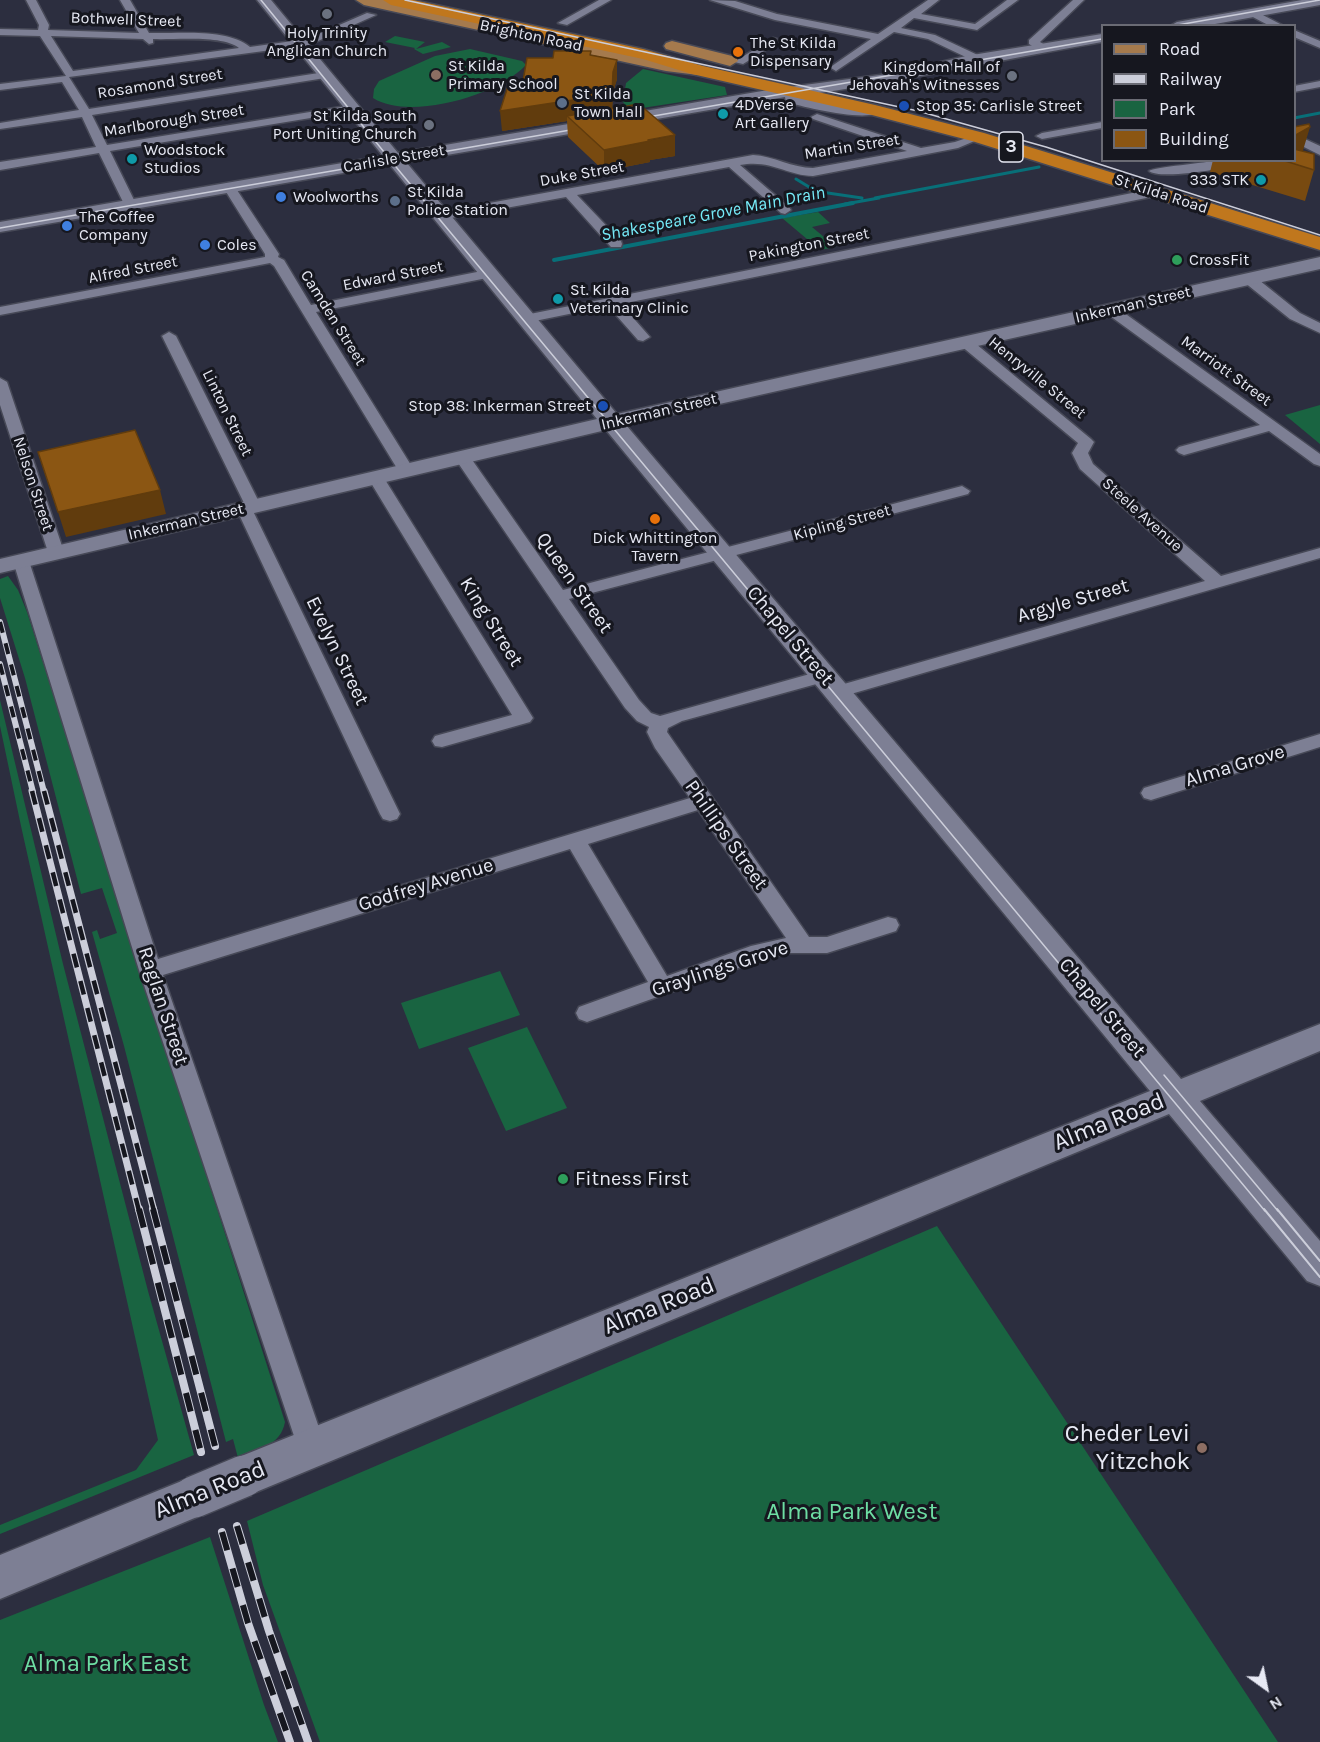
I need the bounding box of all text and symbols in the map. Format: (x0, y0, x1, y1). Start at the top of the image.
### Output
marker: Holy Trinity Anglican Church (320, 7, 334, 21)
street label: Bothwell Street (70, 8, 182, 32)
street label: Brighton Road (478, 16, 584, 56)
place label: Holy Trinity Anglican Church (267, 23, 387, 61)
legend (1101, 24, 1296, 162)
place label: The St Kilda Dispensary (750, 33, 836, 71)
text: Road (1159, 38, 1200, 60)
marker: The St Kilda Dispensary (731, 45, 745, 59)
place label: St Kilda Primary School (448, 56, 558, 94)
place label: Kingdom Hall of Jehovah's Witnesses (850, 57, 1000, 95)
street label: Rosamond Street (96, 65, 224, 103)
marker: St Kilda Primary School (429, 68, 443, 82)
text: Railway (1159, 68, 1222, 90)
marker: Kingdom Hall of Jehovah's Witnesses (1005, 69, 1019, 83)
place label: St Kilda Town Hall (574, 84, 643, 122)
place label: 4DVerse Art Gallery (735, 95, 809, 133)
marker: St Kilda Town Hall (555, 96, 569, 110)
place label: Stop 35: Carlisle Street (916, 96, 1082, 116)
text: Park (1159, 98, 1196, 120)
marker: Stop 35: Carlisle Street (897, 99, 911, 113)
street label: Marlborough Street (103, 100, 245, 142)
place label: St Kilda South Port Uniting Church (273, 106, 417, 144)
marker: 4DVerse Art Gallery (716, 107, 730, 121)
marker: St Kilda South Port Uniting Church (422, 118, 436, 132)
text: Building (1159, 128, 1229, 150)
street label: Martin Street (803, 130, 901, 164)
road number: 3 (999, 132, 1023, 162)
place label: Woodstock Studios (144, 140, 225, 178)
street label: Carlisle Street (342, 141, 446, 177)
marker: Woodstock Studios (125, 152, 139, 166)
street label: Duke Street (538, 157, 626, 191)
street label: St Kilda Road (1112, 170, 1210, 218)
place label: 333 STK (1189, 170, 1249, 190)
marker: 333 STK (1254, 173, 1268, 187)
place label: St Kilda Police Station (407, 182, 508, 220)
water label: Shakespeare Grove Main Drain (599, 182, 827, 246)
place label: Woolworths (293, 187, 379, 207)
marker: Woolworths (274, 190, 288, 204)
marker: St Kilda Police Station (388, 194, 402, 208)
place label: The Coffee Company (79, 207, 155, 245)
marker: The Coffee Company (60, 219, 74, 233)
street label: Pakington Street (747, 224, 871, 266)
place label: Coles (217, 235, 257, 255)
marker: Coles (198, 238, 212, 252)
place label: CrossFit (1189, 250, 1249, 270)
street label: Alfred Street (87, 252, 179, 288)
marker: CrossFit (1170, 253, 1184, 267)
street label: Edward Street (341, 257, 445, 295)
street label: Camden Street (296, 267, 370, 369)
place label: St. Kilda Veterinary Clinic (570, 280, 689, 318)
street label: Inkerman Street (1073, 282, 1193, 328)
marker: St. Kilda Veterinary Clinic (551, 292, 565, 306)
street label: Marriott Street (1177, 332, 1275, 410)
street label: Henryville Street (985, 333, 1089, 423)
street label: Linton Street (198, 367, 256, 459)
street label: Inkerman Street (599, 389, 719, 435)
place label: Stop 38: Inkerman Street (408, 396, 591, 416)
marker: Stop 38: Inkerman Street (596, 399, 610, 413)
street label: Nelson Street (9, 434, 57, 534)
street label: Steele Avenue (1098, 474, 1186, 556)
street label: Inkerman Street (126, 499, 246, 545)
street label: Kipling Street (791, 501, 893, 545)
marker: Dick Whittington Tavern (648, 512, 662, 526)
street label: Queen Street (531, 528, 617, 638)
place label: Dick Whittington Tavern (592, 528, 718, 566)
street label: King Street (454, 573, 528, 671)
street label: Argyle Street (1014, 574, 1132, 628)
street label: Chapel Street (741, 581, 839, 691)
street label: Evelyn Street (300, 593, 374, 709)
street label: Alma Grove (1182, 739, 1288, 793)
street label: Phillips Street (679, 776, 773, 894)
street label: Godfrey Avenue (356, 853, 496, 917)
street label: Graylings Grove (649, 936, 791, 1002)
street label: Raglan Street (133, 944, 193, 1068)
street label: Chapel Street (1053, 953, 1151, 1063)
street label: Alma Road (1049, 1087, 1169, 1157)
place label: Fitness First (575, 1167, 689, 1191)
marker: Fitness First (556, 1172, 570, 1186)
street label: Alma Road (599, 1271, 719, 1341)
place label: Cheder Levi Yitzchok (1065, 1420, 1190, 1476)
marker: Cheder Levi Yitzchok (1195, 1441, 1209, 1455)
street label: Alma Road (150, 1455, 270, 1525)
park label: Alma Park West (767, 1498, 937, 1526)
park label: Alma Park East (24, 1650, 188, 1678)
north arrow (1236, 1658, 1296, 1718)
text: N (1266, 1692, 1286, 1715)

